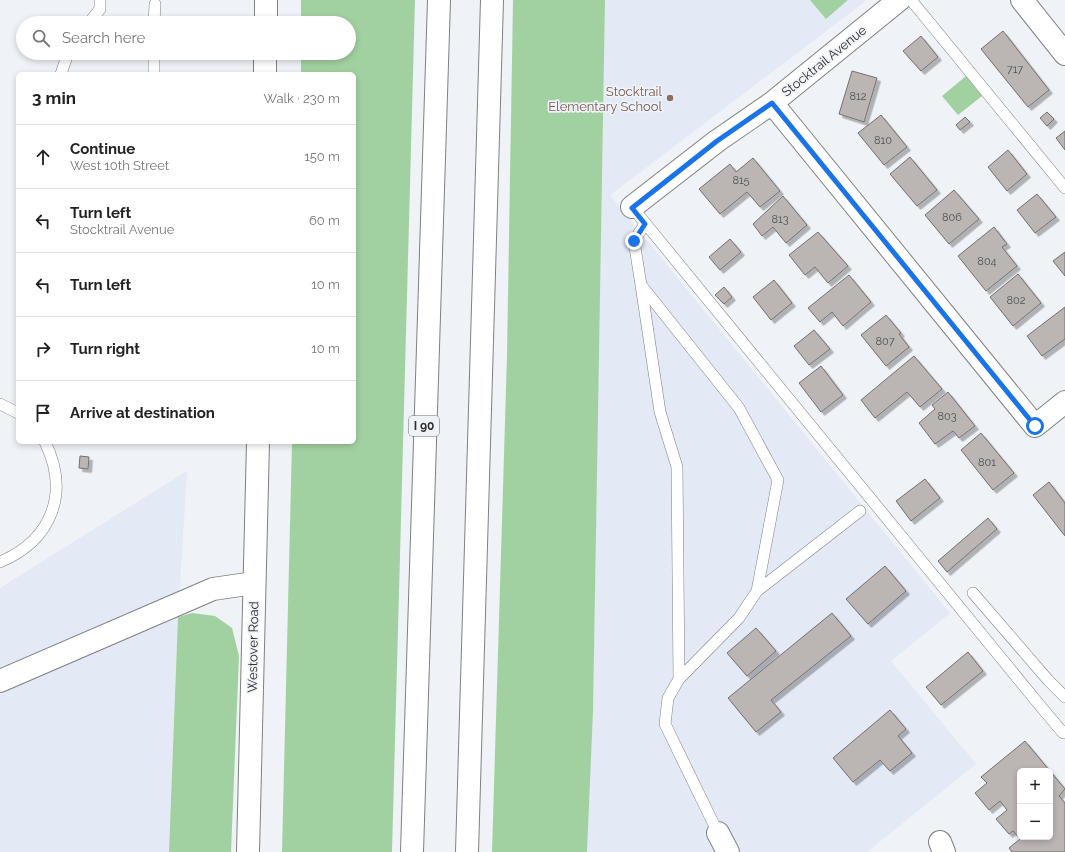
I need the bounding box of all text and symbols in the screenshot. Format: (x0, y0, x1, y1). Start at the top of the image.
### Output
search box (16, 16, 356, 60)
street label: Stocktrail Avenue (779, 22, 870, 100)
icon: search (30, 27, 52, 49)
text: Search here (62, 29, 145, 47)
house number: 717 (1007, 63, 1023, 76)
place label: Stocktrail Elementary School (548, 84, 662, 114)
text: 3 min (32, 88, 76, 108)
house number: 812 (850, 90, 867, 103)
text: Walk · 230 m (264, 91, 340, 106)
marker: Stocktrail Elementary School (665, 93, 675, 103)
house number: 810 (874, 134, 892, 147)
text: Continue (70, 140, 135, 158)
icon: ahead (32, 146, 54, 168)
text: 150 m (304, 149, 340, 164)
text: West 10th Street (70, 158, 169, 173)
house number: 815 (732, 174, 750, 187)
text: Turn left (70, 204, 131, 222)
icon: left (32, 210, 54, 232)
house number: 806 (942, 211, 962, 224)
text: 60 m (309, 213, 340, 228)
house number: 813 (771, 213, 789, 226)
text: Stocktrail Avenue (70, 222, 174, 237)
route end (625, 232, 643, 250)
house number: 804 (977, 255, 997, 268)
icon: left (32, 274, 54, 296)
text: Turn left (70, 276, 131, 294)
text: 10 m (311, 277, 340, 292)
house number: 802 (1007, 294, 1026, 307)
house number: 807 (875, 335, 895, 348)
icon: right (32, 338, 54, 360)
text: Turn right (70, 340, 140, 358)
text: 10 m (311, 341, 340, 356)
icon: arrive (32, 402, 54, 424)
text: Arrive at destination (70, 404, 215, 422)
house number: 803 (937, 410, 957, 423)
road number: I 90 (409, 416, 439, 436)
route start (1026, 417, 1044, 435)
house number: 801 (978, 456, 996, 469)
street label: Westover Road (245, 601, 261, 693)
map controls (1017, 768, 1053, 840)
button: + (1017, 768, 1053, 804)
button: − (1017, 804, 1053, 840)

